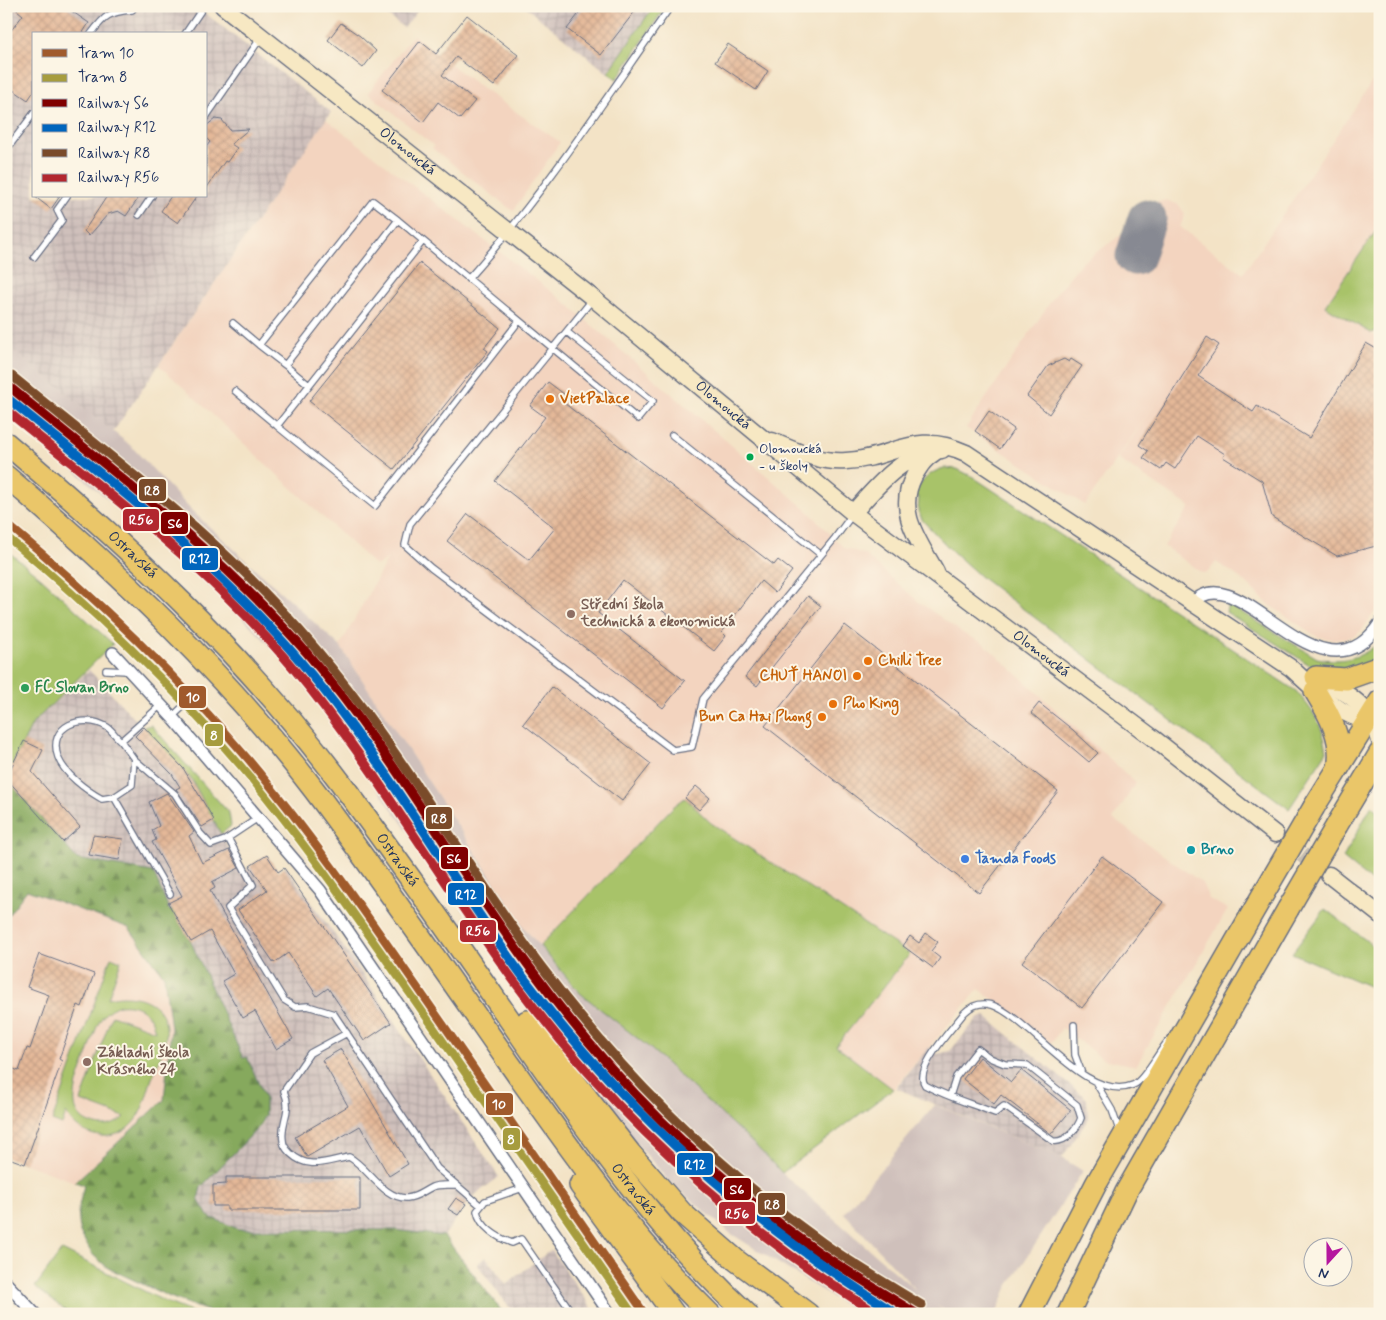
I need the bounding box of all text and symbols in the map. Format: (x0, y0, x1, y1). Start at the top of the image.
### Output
legend (32, 32, 208, 198)
text: Tram 10 (78, 44, 134, 64)
text: Tram 8 (78, 68, 127, 88)
text: Railway S6 (78, 94, 149, 114)
text: Railway R12 (78, 118, 157, 138)
street label: Olomoucká (375, 123, 440, 180)
text: Railway R8 (78, 144, 150, 164)
text: Railway R56 (78, 168, 159, 188)
street label: Olomoucká (691, 376, 755, 435)
place label: VietPalace (560, 389, 630, 409)
marker: VietPalace (544, 393, 556, 405)
place label: Olomoucká - u školy (759, 440, 822, 475)
marker: Olomoucká - u školy (745, 452, 755, 462)
line badge: R8 (138, 478, 167, 502)
text: R8 (144, 482, 160, 500)
line badge: R56 (122, 508, 160, 532)
text: R56 (129, 511, 153, 529)
line badge: S6 (160, 511, 189, 535)
text: S6 (168, 515, 182, 533)
street label: Ostravská (103, 527, 162, 583)
line badge: R12 (181, 547, 219, 571)
text: R12 (189, 550, 211, 568)
place label: Střední škola technická a ekonomická (580, 595, 735, 632)
marker: Střední škola technická a ekonomická (565, 608, 577, 620)
street label: Olomoucká (1008, 626, 1074, 682)
place label: Chilli Tree (878, 651, 942, 671)
marker: Chilli Tree (862, 655, 874, 667)
place label: CHUŤ HANOI (759, 665, 847, 686)
marker: CHUŤ HANOI (851, 670, 863, 682)
place label: FC Slovan Brno (35, 678, 130, 698)
marker: FC Slovan Brno (19, 682, 31, 694)
line badge: 10 (178, 685, 207, 709)
text: 10 (186, 689, 200, 707)
place label: Pho King (843, 694, 899, 716)
marker: Pho King (827, 698, 839, 710)
place label: Bun Ca Hai Phong (699, 707, 812, 729)
marker: Bun Ca Hai Phong (816, 711, 828, 723)
line badge: 8 (204, 723, 224, 747)
text: 8 (210, 727, 218, 745)
line badge: R8 (425, 806, 453, 830)
text: R8 (431, 810, 447, 828)
street label: Ostravská (371, 829, 424, 891)
place label: Brno (1201, 840, 1235, 860)
marker: Brno (1185, 844, 1197, 856)
line badge: S6 (440, 846, 469, 870)
place label: Tamda Foods (975, 849, 1056, 869)
text: S6 (447, 850, 461, 868)
marker: Tamda Foods (959, 853, 971, 865)
line badge: R12 (447, 882, 485, 906)
text: R12 (455, 886, 477, 904)
line badge: R56 (459, 919, 497, 943)
text: R56 (466, 922, 490, 940)
place label: Základní škola Krásného 24 (97, 1043, 189, 1080)
marker: Základní škola Krásného 24 (81, 1056, 93, 1068)
line badge: 10 (485, 1092, 514, 1116)
text: 10 (492, 1096, 506, 1114)
line badge: 8 (502, 1127, 521, 1151)
text: 8 (507, 1131, 515, 1149)
line badge: R12 (676, 1152, 714, 1176)
text: R12 (684, 1156, 706, 1174)
street label: Ostravská (606, 1159, 660, 1220)
line badge: S6 (723, 1177, 752, 1201)
text: S6 (730, 1181, 744, 1199)
line badge: R8 (757, 1192, 786, 1216)
text: R8 (764, 1196, 780, 1214)
line badge: R56 (718, 1201, 756, 1225)
text: R56 (725, 1205, 749, 1223)
north arrow (1304, 1238, 1354, 1288)
text: N (1316, 1263, 1331, 1283)

